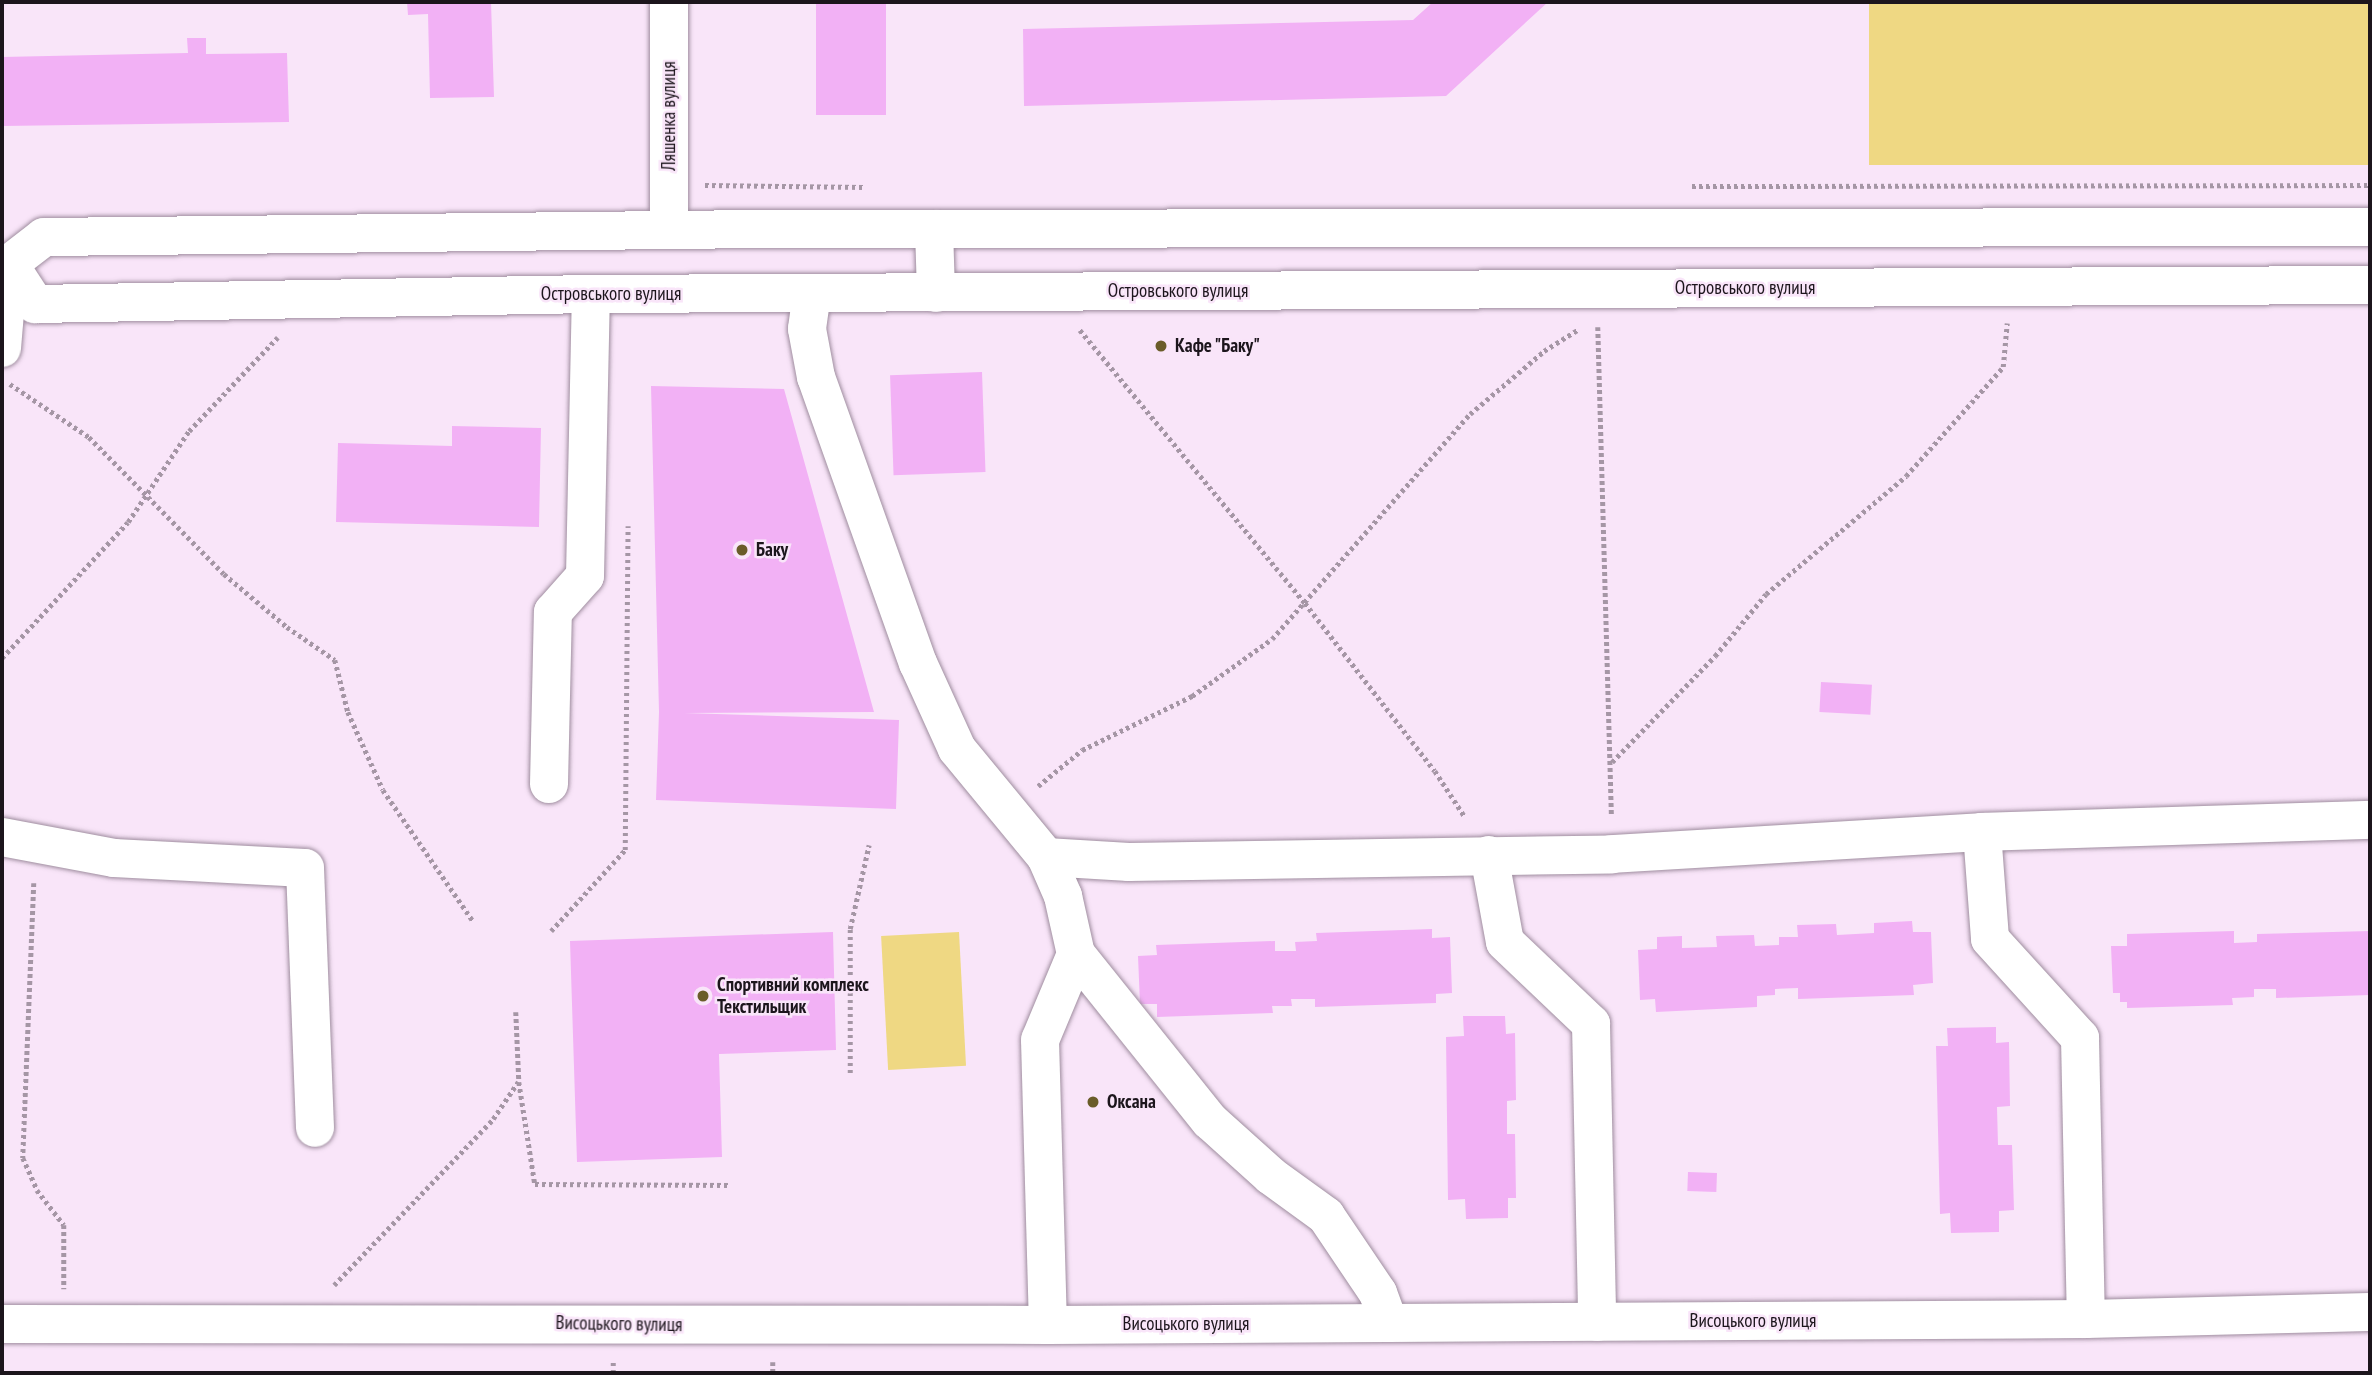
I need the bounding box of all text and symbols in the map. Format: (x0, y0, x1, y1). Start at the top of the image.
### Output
street label: Ляшенка вулиця (658, 61, 680, 171)
street label: Островського вулиця (1675, 277, 1815, 299)
street label: Островського вулиця (1108, 280, 1248, 302)
street label: Островського вулиця (541, 283, 681, 305)
place label: Кафе "Баку" (1175, 335, 1261, 357)
marker: Кафе "Баку" (1153, 338, 1169, 354)
place label: Баку (756, 539, 788, 561)
marker: Баку (734, 542, 750, 558)
place label: Спортивний комплекс Текстильщик (717, 974, 869, 1018)
marker: Спортивний комплекс Текстильщик (695, 988, 711, 1004)
place label: Оксана (1107, 1091, 1156, 1113)
marker: Оксана (1085, 1094, 1101, 1110)
street label: Висоцького вулиця (1690, 1310, 1816, 1332)
street label: Висоцького вулиця (555, 1311, 683, 1337)
street label: Висоцького вулиця (1123, 1313, 1249, 1335)

